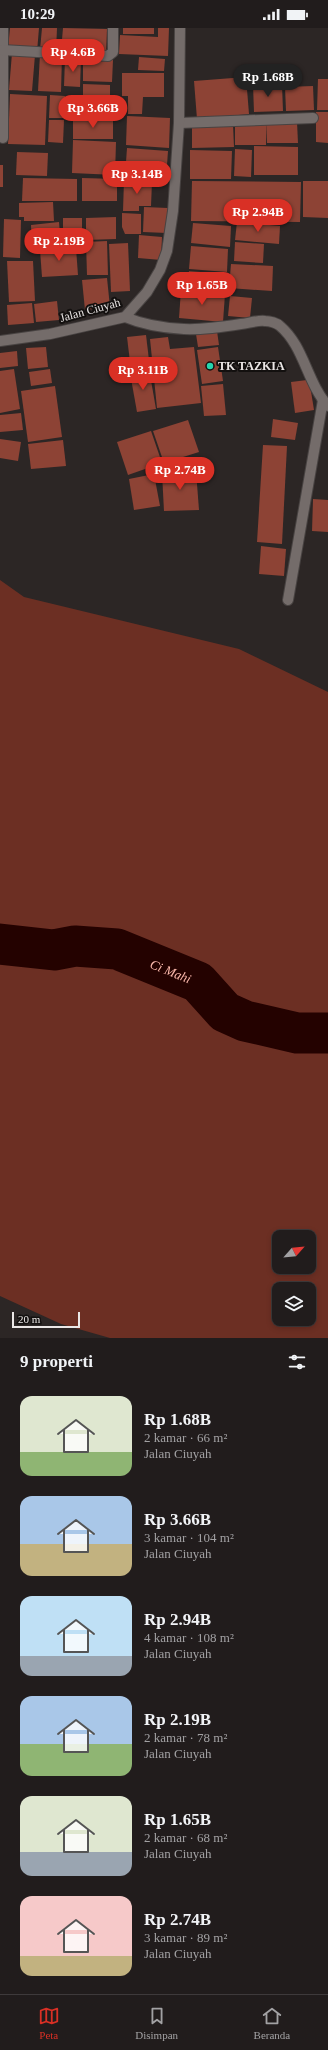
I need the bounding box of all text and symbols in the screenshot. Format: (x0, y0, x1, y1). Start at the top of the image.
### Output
text: 10:29 (20, 6, 55, 22)
pin: Rp 4.6B (36, 39, 110, 73)
text: Rp 4.6B (51, 44, 95, 59)
pin: Rp 1.68B (227, 64, 309, 98)
text: Rp 1.68B (242, 69, 294, 84)
pin: Rp 3.66B (52, 95, 134, 129)
text: Rp 3.66B (67, 100, 119, 115)
pin: Rp 3.14B (96, 161, 178, 195)
text: Rp 3.14B (111, 166, 163, 181)
pin: Rp 2.94B (217, 199, 299, 233)
text: Rp 2.94B (232, 204, 284, 219)
pin: Rp 2.19B (18, 228, 100, 262)
text: Rp 2.19B (33, 233, 85, 248)
pin: Rp 1.65B (161, 272, 243, 306)
text: Rp 1.65B (176, 277, 228, 292)
street label: Jalan Ciuyah (58, 295, 122, 325)
pin: Rp 3.11B (102, 357, 184, 391)
place label: TK TAZKIA (218, 359, 285, 373)
marker: TK TAZKIA (205, 361, 215, 371)
text: Rp 3.11B (118, 362, 168, 377)
pin: Rp 2.74B (139, 457, 221, 491)
text: Rp 2.74B (154, 462, 206, 477)
water label: Ci Mahi (148, 956, 194, 986)
north arrow (272, 1230, 316, 1274)
map controls (272, 1230, 316, 1326)
button: layers (272, 1282, 316, 1326)
scale bar (12, 1310, 80, 1329)
text: 20 m (18, 1313, 40, 1325)
icon: filters (286, 1351, 308, 1373)
text: 9 properti (20, 1352, 93, 1371)
text: Rp 1.68B (144, 1410, 211, 1429)
icon: home (52, 1412, 100, 1460)
text: 2 kamar · 66 m² (144, 1430, 227, 1445)
text: Jalan Ciuyah (144, 1446, 212, 1461)
text: Rp 3.66B (144, 1510, 211, 1529)
icon: home (52, 1512, 100, 1560)
text: 3 kamar · 104 m² (144, 1530, 234, 1545)
text: Jalan Ciuyah (144, 1546, 212, 1561)
text: Rp 2.94B (144, 1610, 211, 1629)
icon: home (52, 1612, 100, 1660)
text: 4 kamar · 108 m² (144, 1630, 234, 1645)
text: Jalan Ciuyah (144, 1646, 212, 1661)
text: Rp 2.19B (144, 1710, 211, 1729)
icon: home (52, 1712, 100, 1760)
text: 2 kamar · 78 m² (144, 1730, 227, 1745)
text: Jalan Ciuyah (144, 1746, 212, 1761)
text: Rp 1.65B (144, 1810, 211, 1829)
icon: home (52, 1812, 100, 1860)
text: 2 kamar · 68 m² (144, 1830, 227, 1845)
text: Jalan Ciuyah (144, 1846, 212, 1861)
text: Rp 2.74B (144, 1910, 211, 1929)
icon: home (52, 1912, 100, 1960)
text: 3 kamar · 89 m² (144, 1930, 227, 1945)
text: Jalan Ciuyah (144, 1946, 212, 1961)
tab: Peta (38, 2005, 60, 2041)
tab: Disimpan (135, 2005, 178, 2041)
tab: Beranda (254, 2005, 290, 2041)

